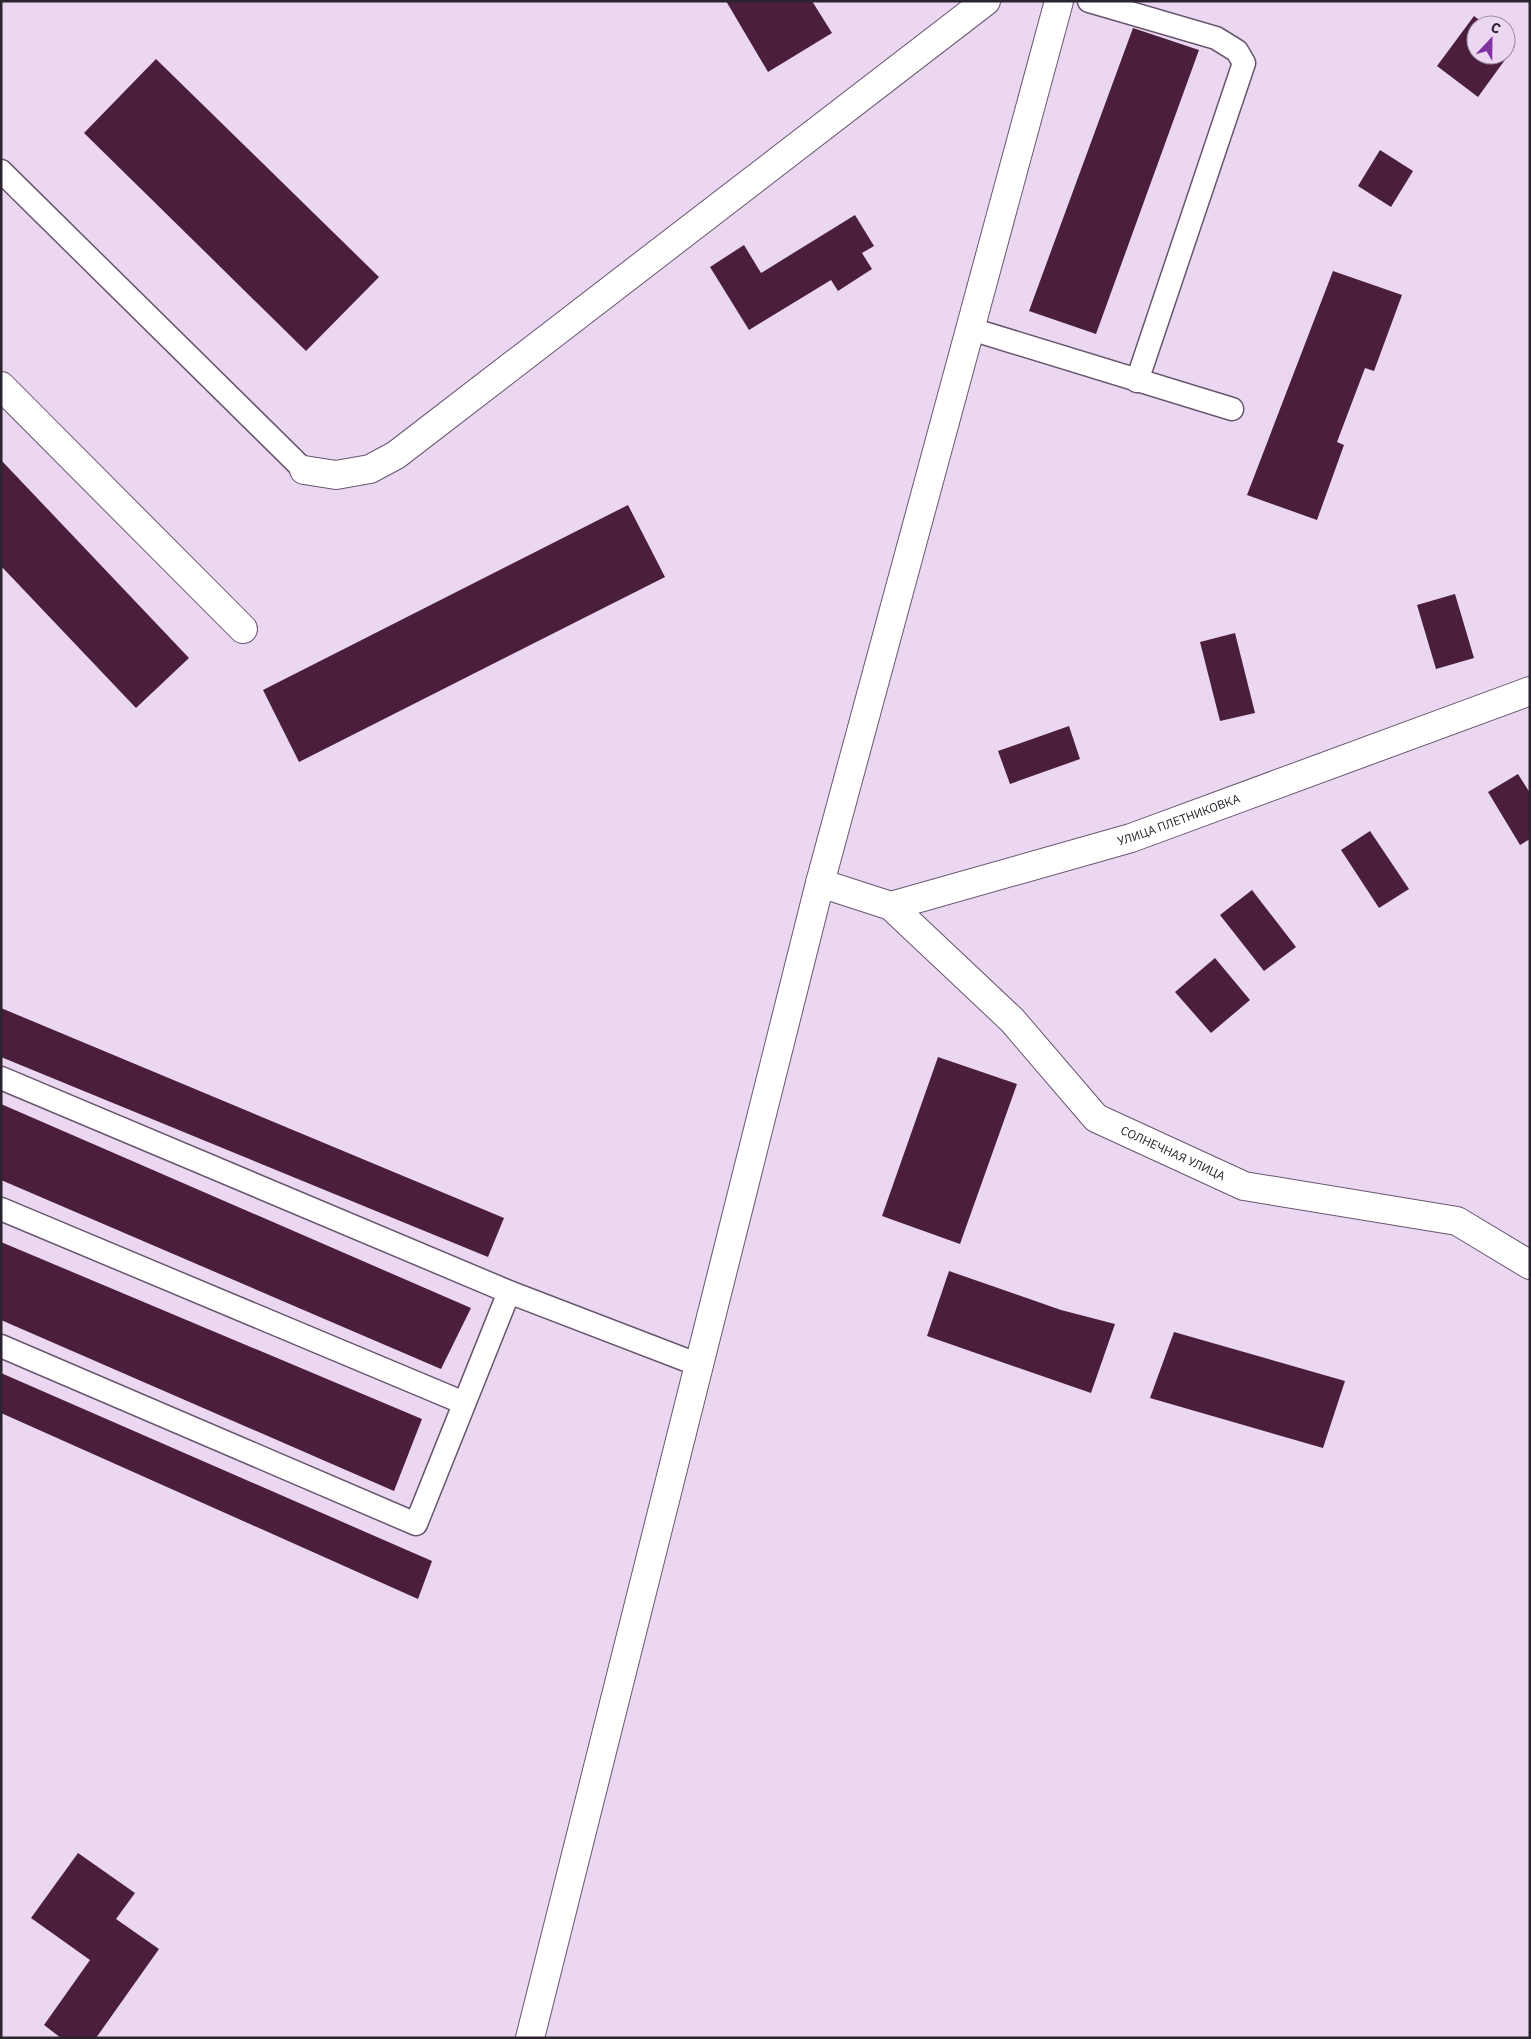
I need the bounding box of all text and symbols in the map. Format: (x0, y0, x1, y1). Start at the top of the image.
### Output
north arrow (1466, 15, 1516, 65)
text: С (1488, 18, 1503, 38)
street label: УЛИЦА ПЛЕТНИКОВКА (1115, 790, 1242, 849)
street label: СОЛНЕЧНАЯ УЛИЦА (1118, 1122, 1228, 1184)

